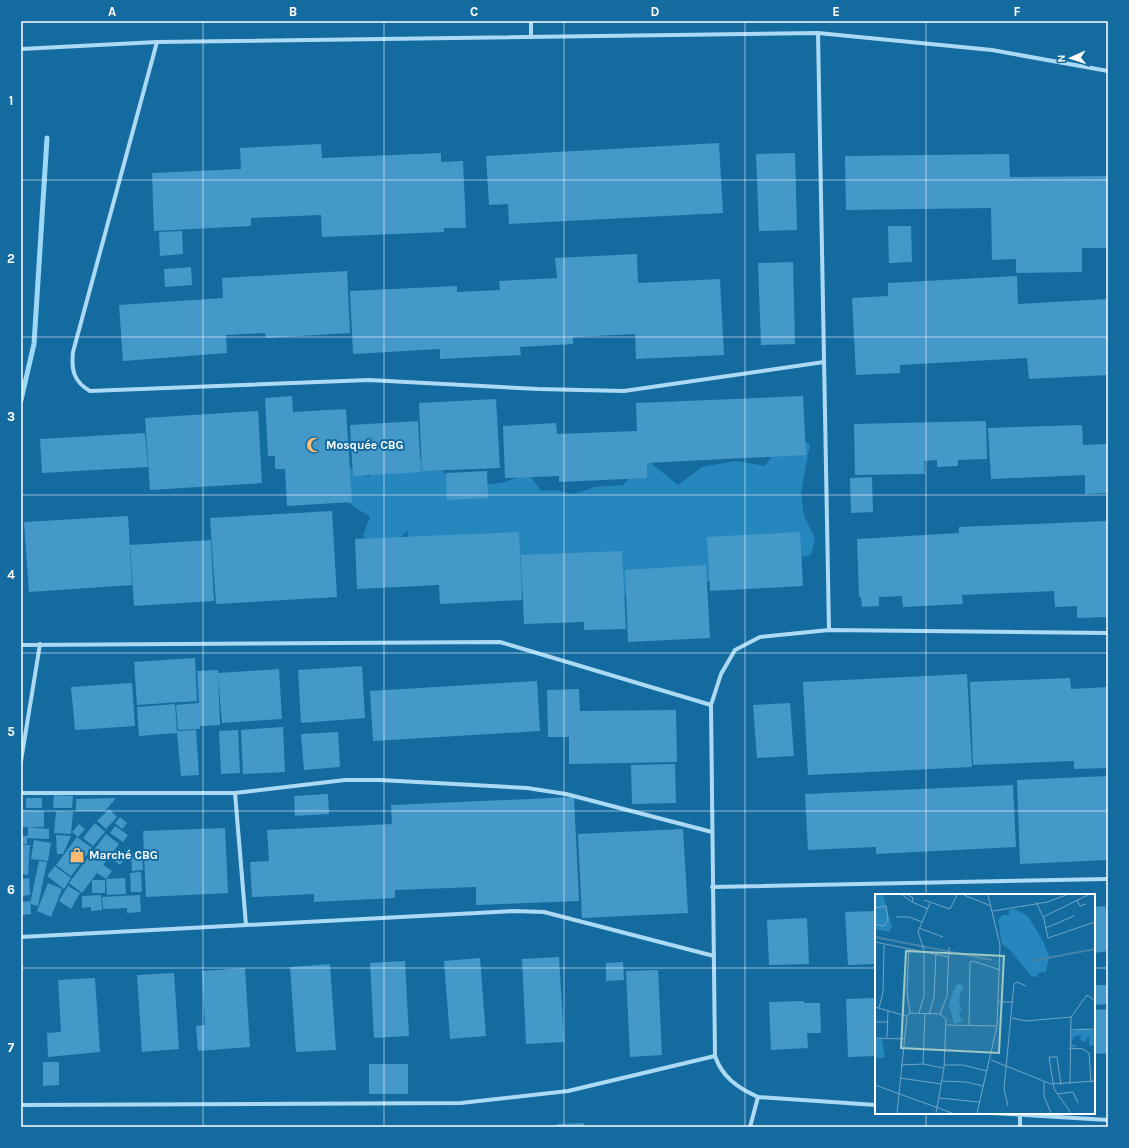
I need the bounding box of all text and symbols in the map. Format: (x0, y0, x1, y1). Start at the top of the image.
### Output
text: A (108, 4, 116, 19)
text: B (289, 4, 297, 19)
text: C (470, 4, 478, 19)
text: D (651, 4, 660, 19)
text: E (832, 4, 840, 19)
text: F (1013, 4, 1021, 19)
north arrow (1051, 38, 1091, 78)
text: N (1055, 54, 1068, 63)
text: 1 (9, 93, 13, 108)
text: 2 (7, 251, 15, 266)
text: 3 (7, 409, 15, 424)
mosque icon: Mosquée CBG (305, 436, 323, 454)
place label: Mosquée CBG (326, 438, 404, 452)
text: 4 (7, 567, 15, 582)
text: 5 (7, 724, 15, 739)
shop icon: Marché CBG (68, 846, 86, 864)
place label: Marché CBG (89, 848, 158, 862)
text: 6 (7, 882, 15, 897)
inset map (875, 894, 1095, 1114)
text: 7 (8, 1040, 15, 1055)

